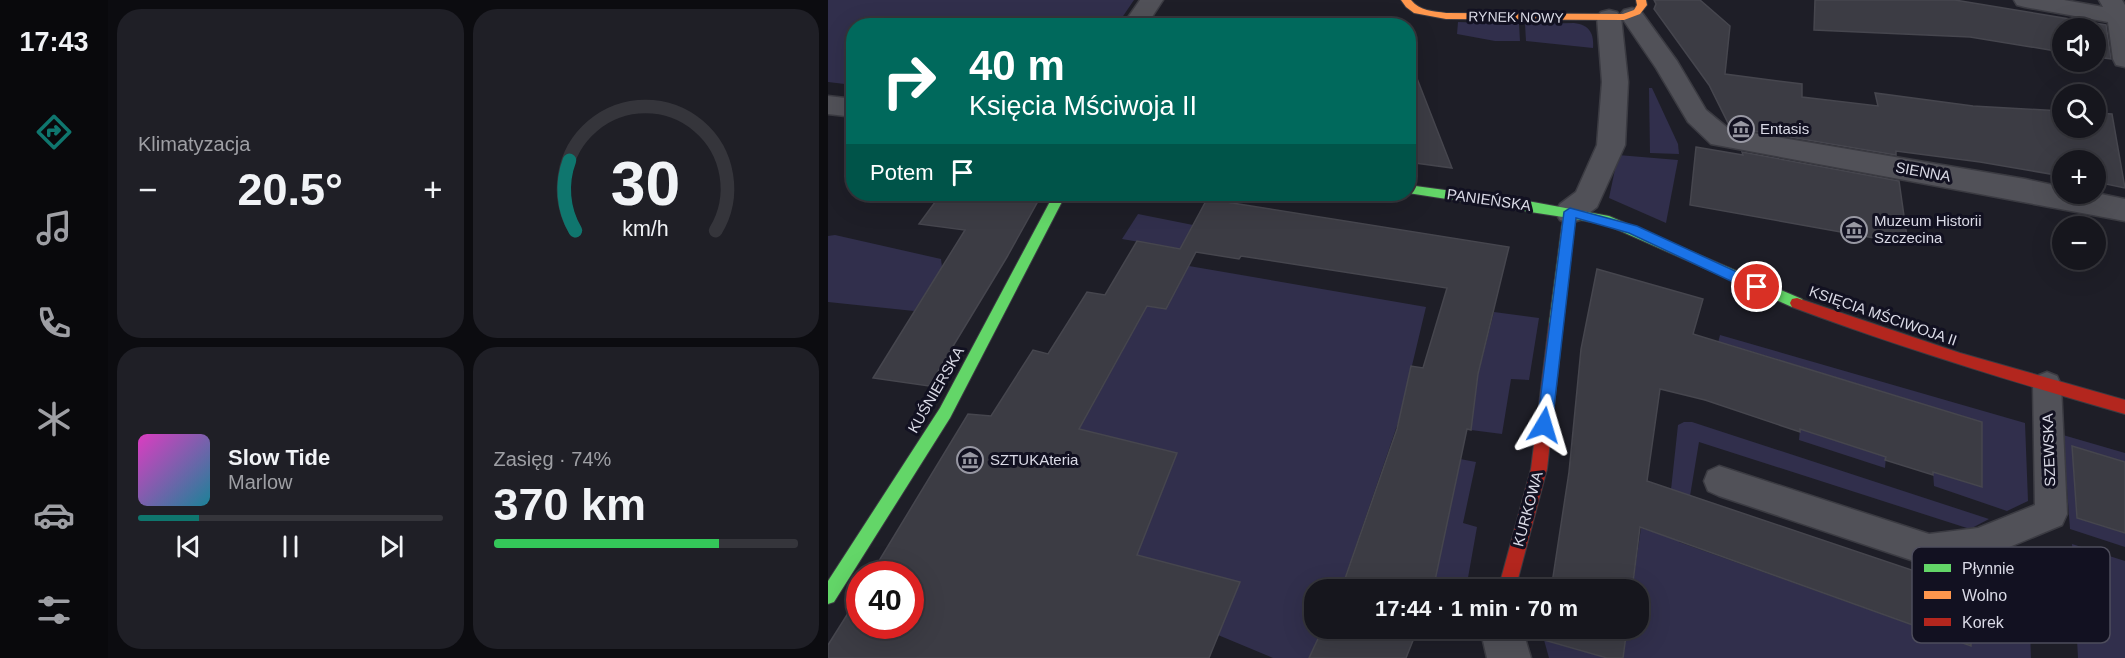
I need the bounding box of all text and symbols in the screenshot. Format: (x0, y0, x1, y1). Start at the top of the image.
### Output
street label: RYNEK NOWY (1468, 8, 1564, 26)
map controls (2052, 18, 2106, 270)
button: sound (2052, 18, 2106, 72)
text: 17:43 (19, 27, 89, 57)
icon: right (870, 42, 948, 120)
text: 40 m (969, 42, 1065, 89)
button: search (2052, 84, 2106, 138)
text: Księcia Mściwoja II (969, 91, 1197, 121)
icon: directions (33, 111, 75, 153)
museum icon: Entasis (1726, 114, 1756, 144)
place label: Entasis (1760, 120, 1809, 137)
text: Klimatyzacja (138, 133, 250, 155)
text: 30 (611, 149, 680, 218)
button: + (2052, 150, 2106, 204)
icon: arrive (946, 156, 979, 189)
street label: SIENNA (1894, 158, 1952, 185)
text: Potem (870, 160, 934, 185)
text: 20.5° (237, 164, 343, 215)
text: − (138, 171, 157, 208)
text: + (423, 171, 443, 208)
street label: PANIEŃSKA (1446, 185, 1532, 214)
icon: music (33, 207, 75, 249)
place label: Muzeum Historii Szczecina (1874, 212, 1982, 246)
museum icon: Muzeum Historii Szczecina (1839, 215, 1869, 245)
button: − (2052, 216, 2106, 270)
text: km/h (623, 217, 669, 241)
pin (1731, 261, 1782, 312)
icon: arrive (1740, 270, 1773, 303)
street label: KSIĘCIA MŚCIWOJA II (1807, 282, 1959, 349)
icon: phone (33, 302, 75, 344)
street label: KUŚNIERSKA (904, 344, 967, 436)
position arrow (1512, 393, 1576, 457)
icon: climate (33, 398, 75, 440)
street label: SZEWSKA (2039, 413, 2058, 487)
text: Slow Tide (228, 445, 330, 470)
museum icon: SZTUKAteria (955, 445, 985, 475)
text: Zasięg · 74% (494, 448, 611, 470)
place label: SZTUKAteria (990, 451, 1079, 468)
street label: KURKOWA (1509, 470, 1546, 548)
text: Marlow (228, 471, 292, 493)
text: 370 km (494, 479, 646, 530)
icon: car (33, 494, 75, 536)
icon: previous (172, 530, 205, 563)
icon: pause (274, 530, 307, 563)
icon: next (375, 530, 408, 563)
legend (1912, 547, 2110, 643)
text: Płynnie (1962, 560, 2015, 577)
speed limit sign: 40 (846, 561, 924, 639)
text: Wolno (1962, 587, 2007, 604)
icon: filters (33, 589, 75, 631)
text: 17:44 · 1 min · 70 m (1375, 596, 1578, 621)
text: Korek (1962, 614, 2005, 631)

